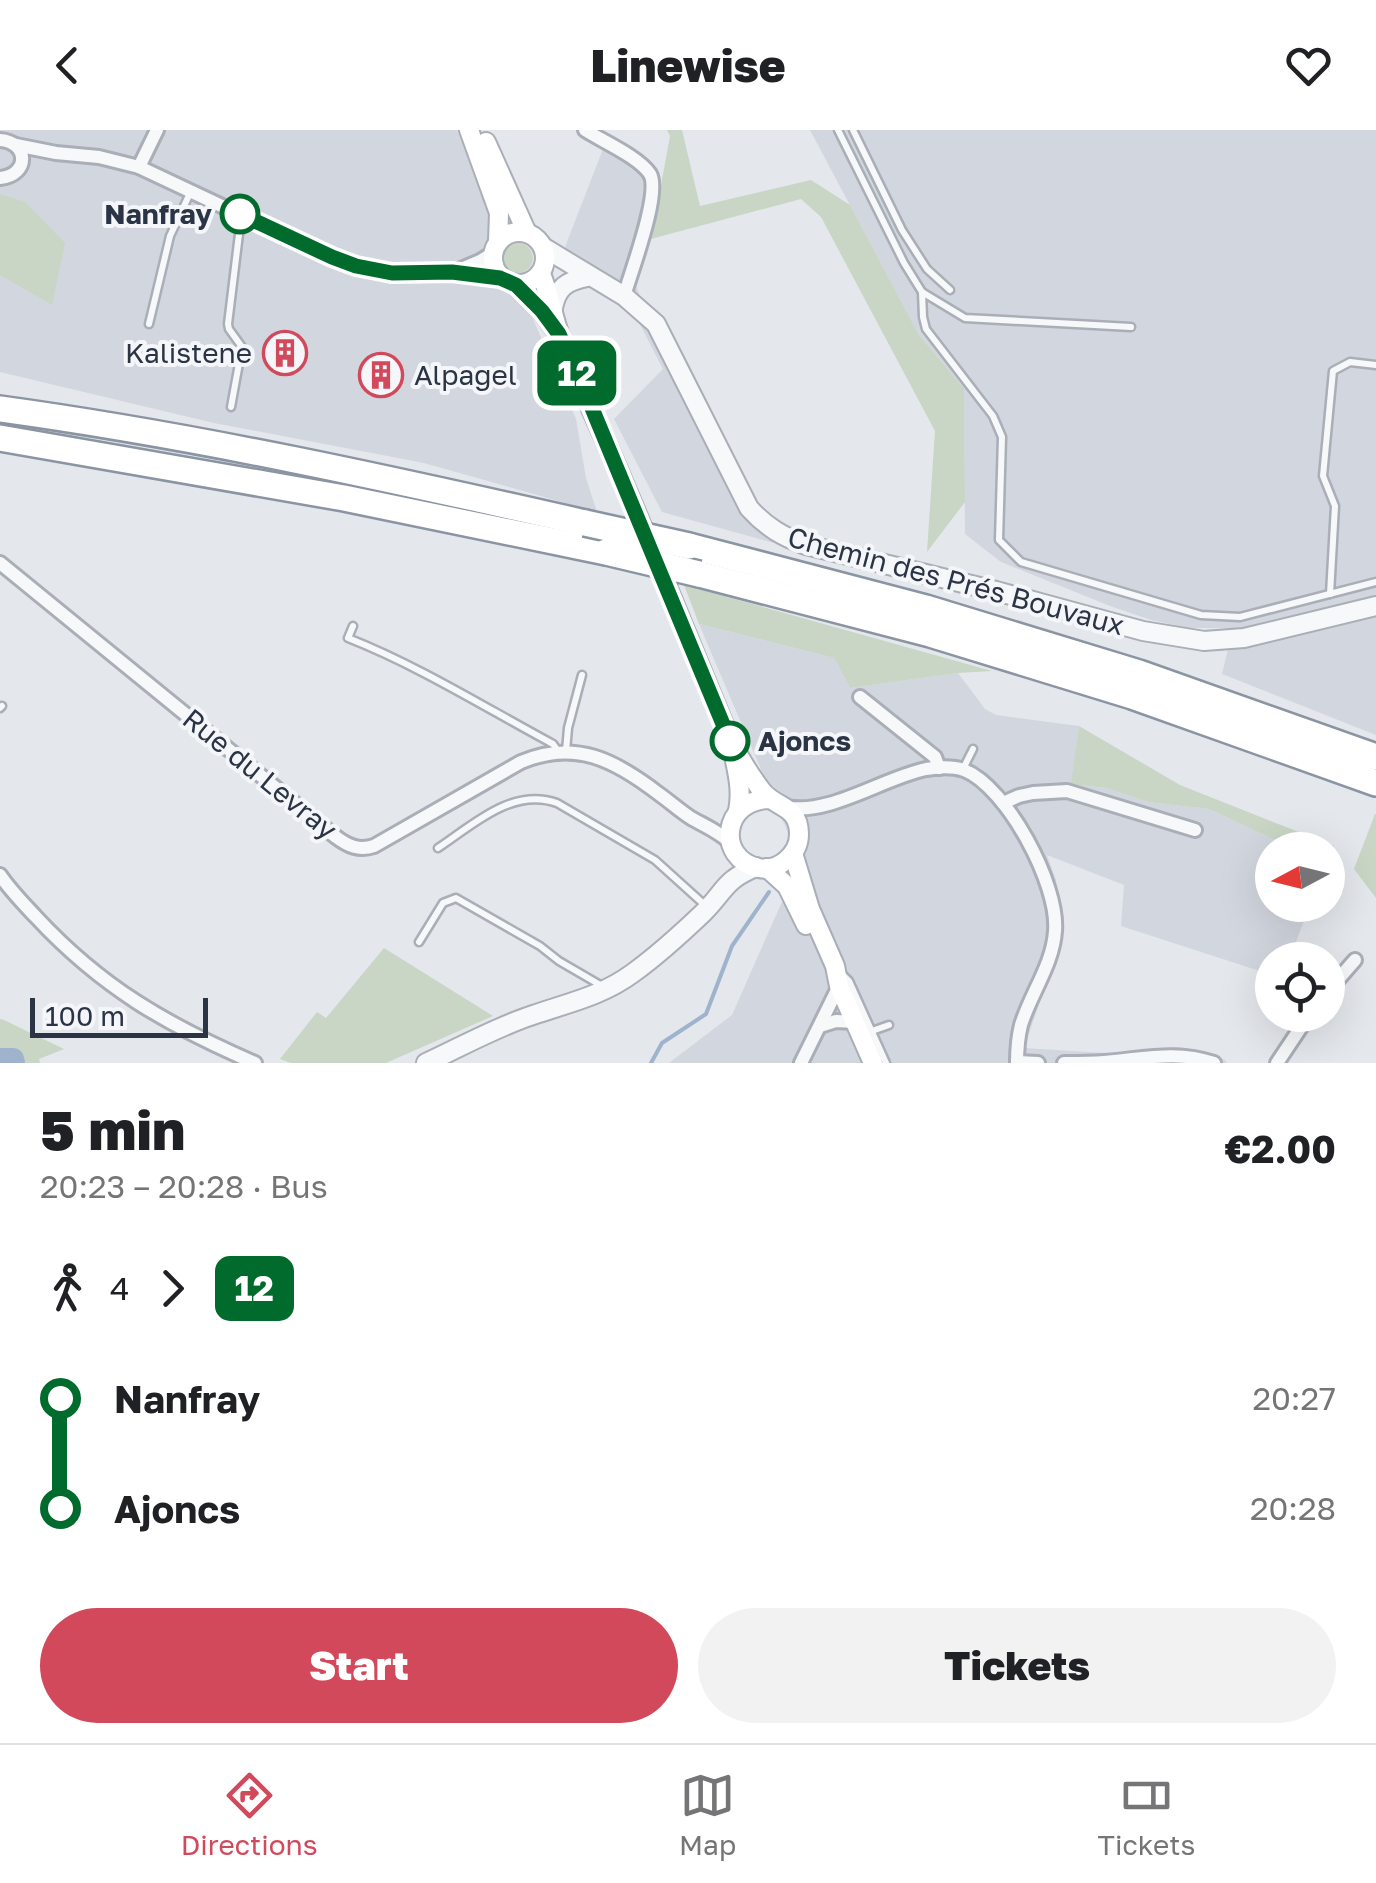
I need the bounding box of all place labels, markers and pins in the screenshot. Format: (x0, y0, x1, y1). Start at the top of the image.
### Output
marker: Nanfray (221, 195, 259, 233)
place label: Nanfray (104, 197, 212, 230)
building icon: Kalistene (262, 330, 308, 376)
place label: Kalistene (125, 336, 252, 369)
building icon: Alpagel (358, 352, 404, 398)
place label: Alpagel (414, 358, 517, 391)
marker: Ajoncs (711, 722, 749, 760)
place label: Ajoncs (758, 724, 851, 757)

